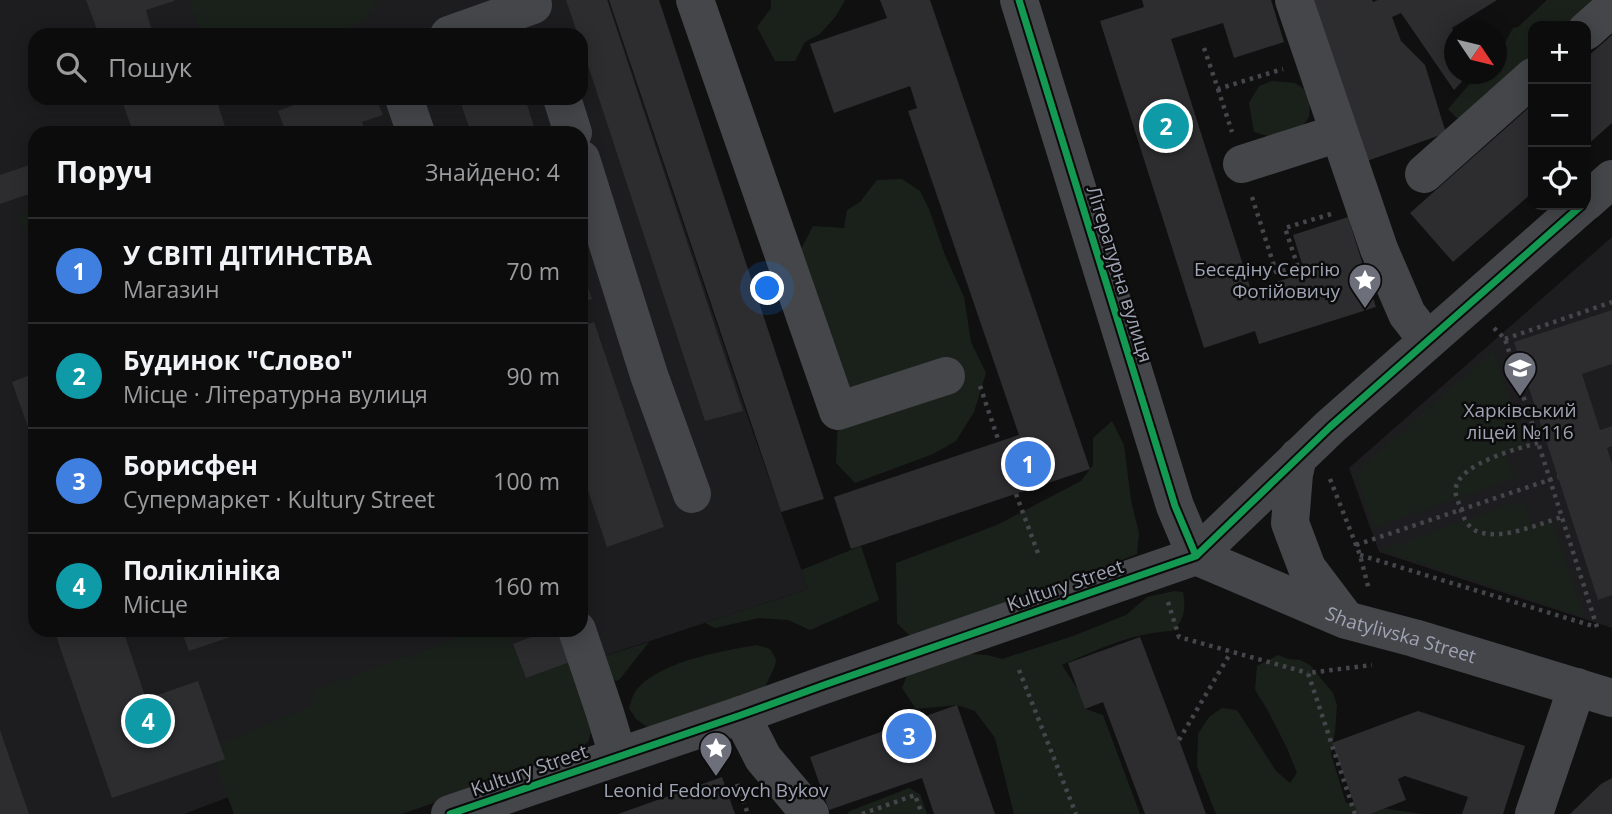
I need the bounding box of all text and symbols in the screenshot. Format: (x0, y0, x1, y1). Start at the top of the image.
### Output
north arrow (1444, 21, 1507, 84)
map controls (1528, 21, 1591, 210)
button: + (1528, 21, 1591, 84)
search box (28, 28, 588, 105)
icon: search (52, 48, 90, 86)
text: Пошук (108, 49, 192, 85)
button: − (1528, 84, 1591, 147)
pin: 2 (1143, 100, 1189, 152)
button: locate (1528, 147, 1591, 210)
text: Поруч (56, 151, 153, 192)
text: Знайдено: 4 (425, 156, 560, 188)
street label: Літературна вулиця (1081, 183, 1159, 365)
text: У СВІТІ ДІТИНСТВА (123, 237, 372, 273)
text: 1 (72, 255, 86, 287)
text: 70 m (506, 255, 560, 287)
place label: Бесєдіну Сергію Фотійовичу (1194, 256, 1340, 304)
place icon: Бесєдіну Сергію Фотійовичу (1346, 261, 1384, 310)
your location (750, 271, 784, 305)
text: Магазин (123, 273, 219, 305)
text: Будинок "Слово" (123, 342, 353, 378)
school or university icon: Харківський ліцей №116 (1501, 349, 1539, 398)
text: 2 (72, 360, 86, 392)
text: 90 m (506, 360, 560, 392)
text: Місце · Літературна вулиця (123, 378, 428, 410)
place label: Харківський ліцей №116 (1464, 397, 1576, 445)
pin: 1 (1005, 438, 1051, 490)
text: Борисфен (123, 447, 258, 483)
text: 3 (72, 465, 86, 497)
text: 100 m (493, 465, 560, 497)
text: Супермаркет · Kultury Street (123, 483, 435, 515)
text: Поліклініка (123, 552, 281, 588)
street label: Kultury Street (1003, 553, 1127, 617)
text: 4 (72, 570, 86, 602)
text: 160 m (493, 570, 560, 602)
text: Місце (123, 588, 188, 620)
street label: Shatylivska Street (1322, 600, 1480, 669)
pin: 4 (125, 695, 171, 747)
pin: 3 (886, 710, 932, 762)
place icon: Leonid Fedorovych Bykov (697, 729, 735, 778)
street label: Kultury Street (467, 738, 591, 802)
place label: Leonid Fedorovych Bykov (603, 777, 829, 803)

